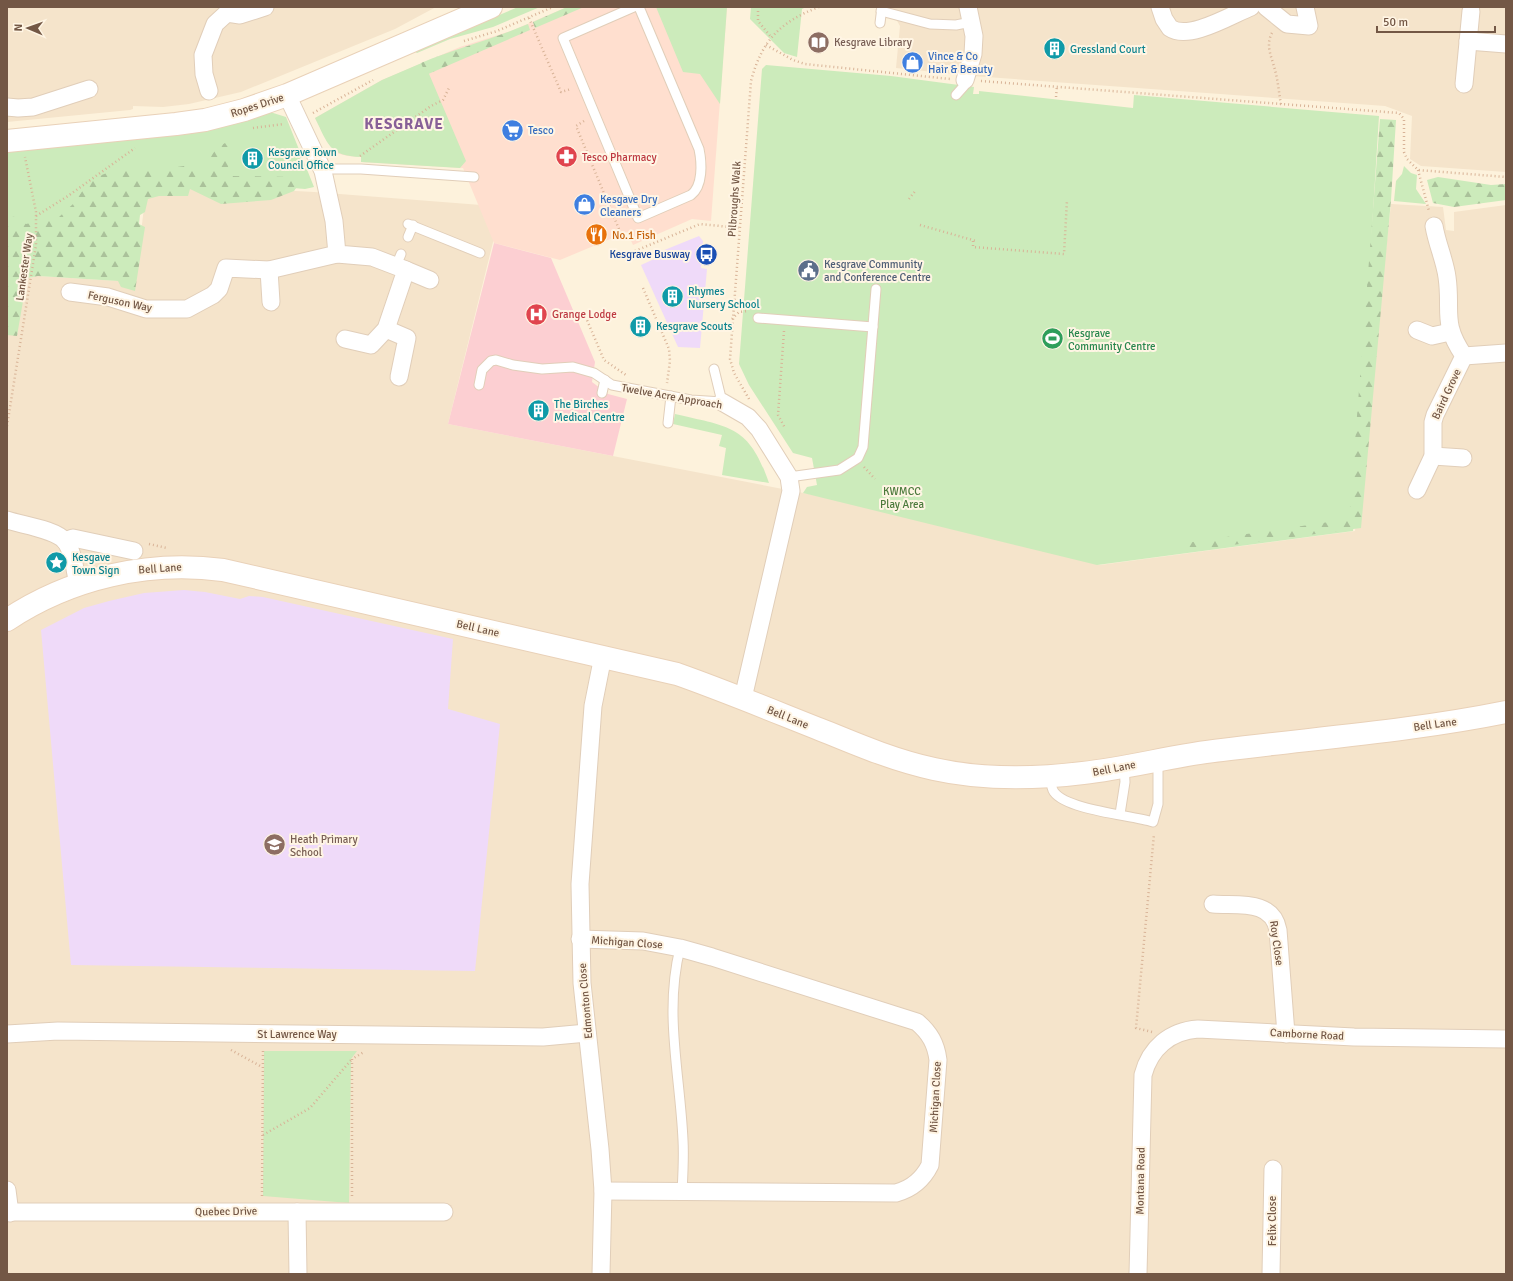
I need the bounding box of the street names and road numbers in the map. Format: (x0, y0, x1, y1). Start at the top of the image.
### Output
street label: Ropes Drive (229, 91, 285, 120)
street label: Pilbroughs Walk (725, 160, 744, 237)
street label: Lankester Way (13, 232, 36, 302)
street label: Ferguson Way (87, 288, 154, 315)
street label: Baird Grove (1429, 367, 1464, 422)
street label: Twelve Acre Approach (620, 381, 723, 412)
street label: Bell Lane (138, 560, 182, 577)
street label: Bell Lane (455, 617, 501, 640)
street label: Bell Lane (765, 703, 810, 732)
street label: Bell Lane (1413, 715, 1458, 734)
street label: Bell Lane (1091, 758, 1137, 779)
street label: Roy Close (1267, 920, 1286, 966)
street label: Michigan Close (591, 934, 663, 951)
street label: Edmonton Close (576, 962, 595, 1039)
street label: Camborne Road (1270, 1026, 1344, 1043)
street label: St Lawrence Way (257, 1028, 338, 1041)
street label: Michigan Close (927, 1061, 944, 1133)
street label: Montana Road (1133, 1147, 1148, 1215)
street label: Felix Close (1266, 1196, 1279, 1246)
street label: Quebec Drive (195, 1204, 257, 1219)

